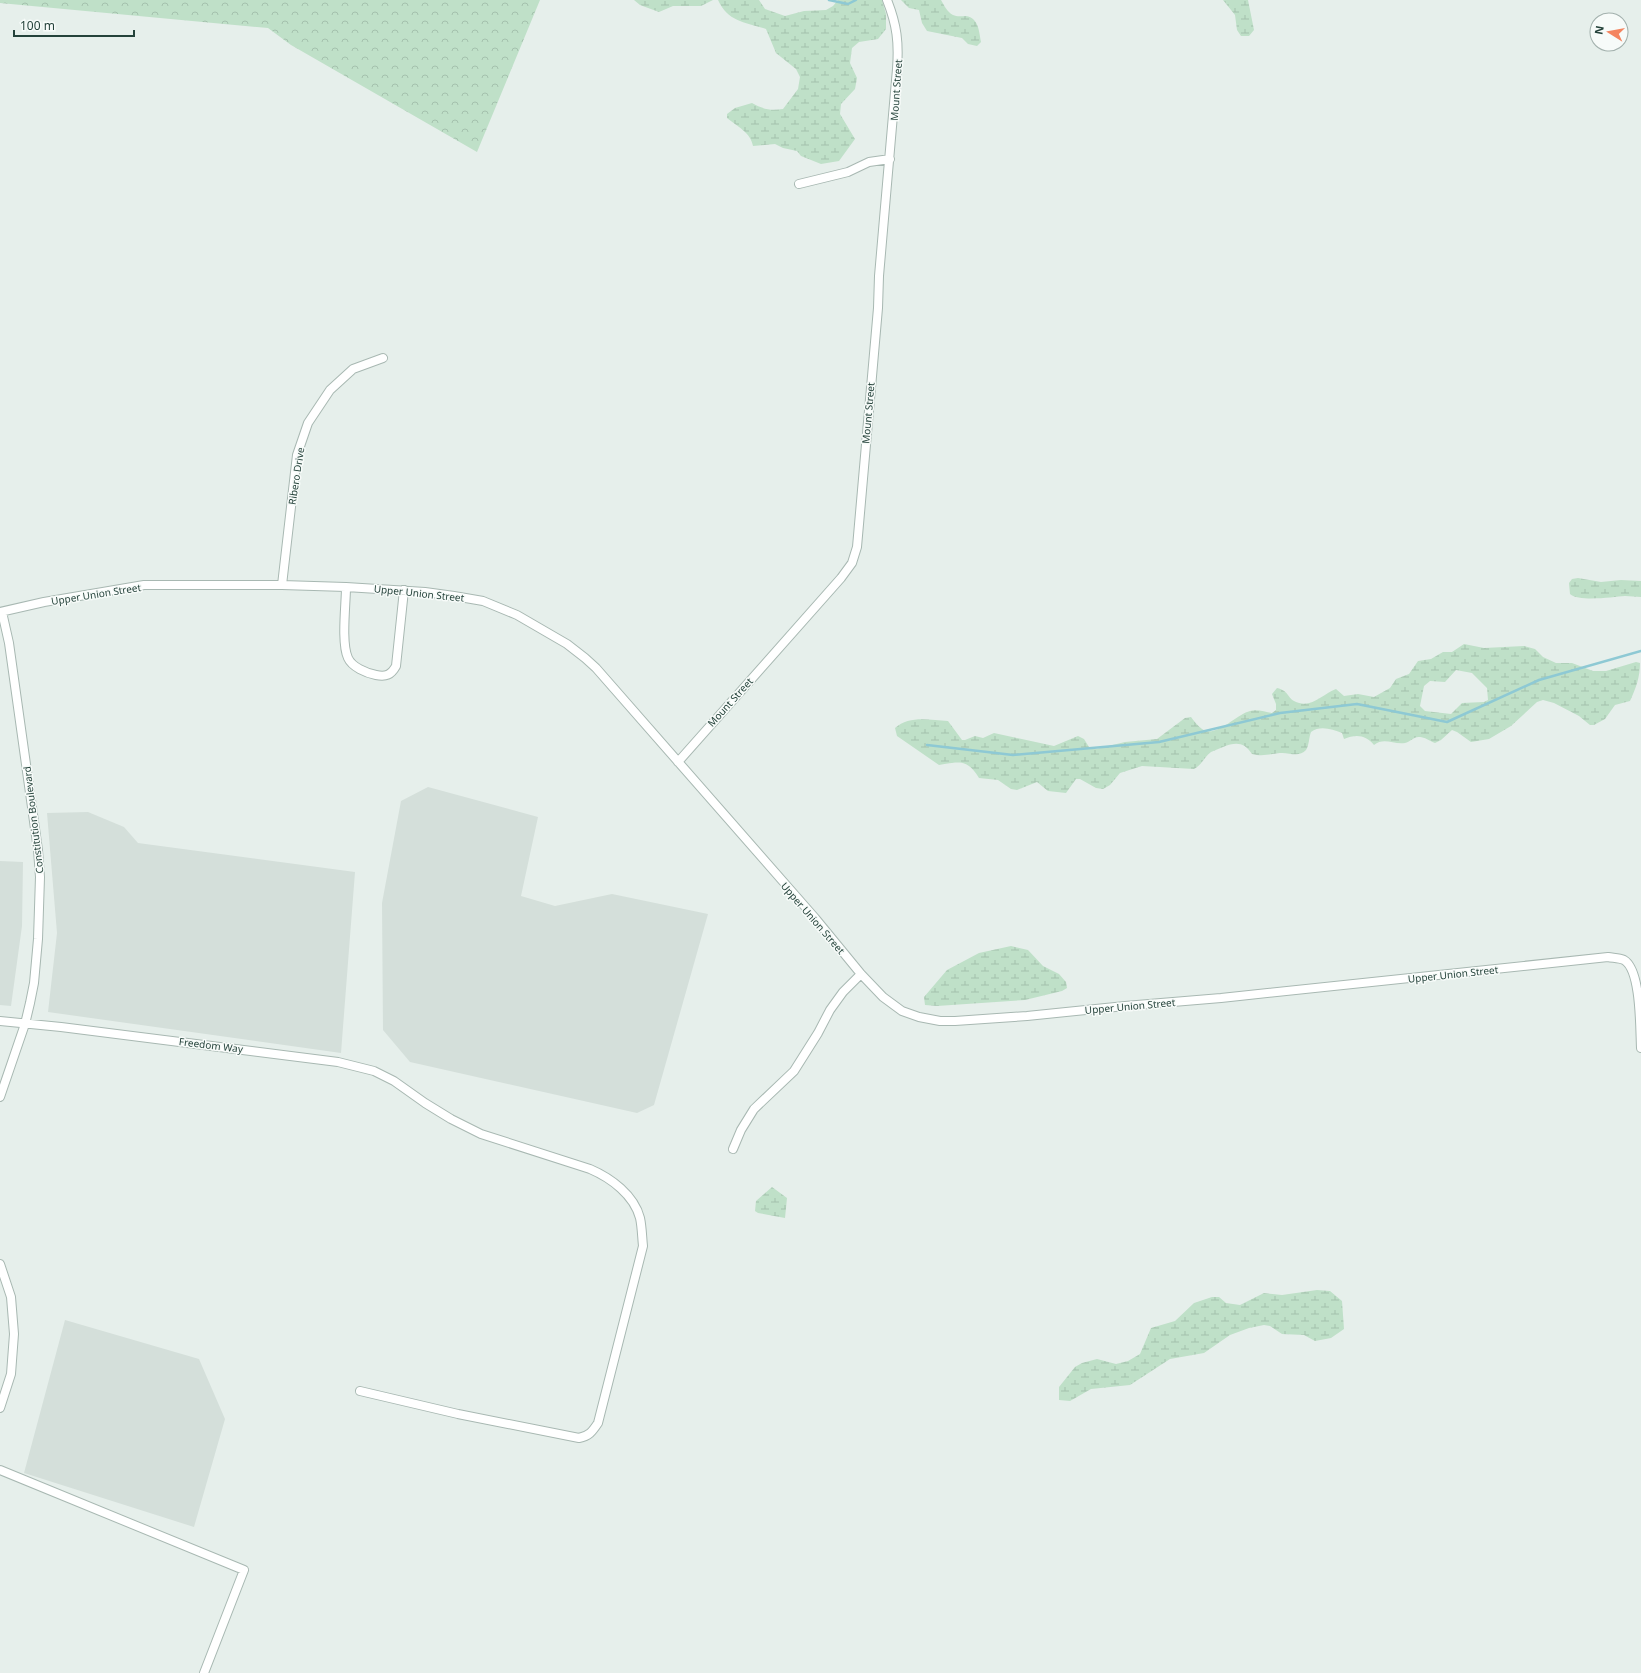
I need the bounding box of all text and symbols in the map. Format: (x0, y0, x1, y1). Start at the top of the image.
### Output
scale bar (14, 12, 134, 38)
north arrow (1589, 12, 1629, 52)
text: 100 m (20, 17, 55, 34)
text: N (1590, 24, 1607, 36)
street label: Mount Street (887, 58, 905, 121)
street label: Mount Street (858, 381, 878, 444)
street label: Ribero Drive (285, 446, 307, 506)
street label: Upper Union Street (50, 580, 142, 608)
street label: Upper Union Street (373, 581, 465, 605)
street label: Mount Street (704, 674, 756, 730)
street label: Constitution Boulevard (19, 766, 47, 874)
street label: Upper Union Street (778, 879, 848, 957)
street label: Upper Union Street (1407, 962, 1499, 986)
street label: Upper Union Street (1084, 995, 1176, 1017)
street label: Freedom Way (178, 1034, 245, 1056)

